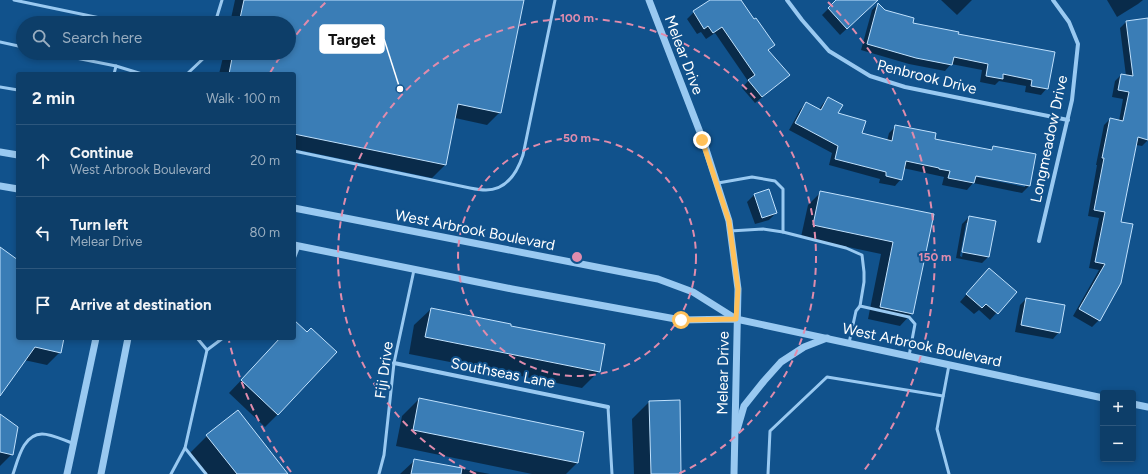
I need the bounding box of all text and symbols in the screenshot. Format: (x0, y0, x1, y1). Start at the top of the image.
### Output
text: 100 m (560, 11, 594, 25)
street label: Melear Drive (661, 13, 707, 97)
search box (16, 16, 296, 60)
callout: Target (320, 25, 384, 53)
icon: search (30, 27, 52, 49)
text: Search here (62, 29, 142, 47)
text: Target (328, 30, 376, 49)
street label: Penbrook Drive (875, 56, 979, 98)
street label: Longmeadow Drive (1027, 74, 1071, 204)
text: 2 min (32, 88, 75, 108)
text: Walk · 100 m (206, 91, 280, 106)
text: 50 m (563, 131, 591, 145)
route end (693, 131, 711, 149)
text: Continue (70, 144, 133, 162)
icon: ahead (32, 150, 54, 172)
text: 20 m (250, 153, 280, 168)
text: West Arbrook Boulevard (70, 162, 211, 177)
street label: West Arbrook Boulevard (394, 206, 556, 254)
text: Turn left (70, 216, 128, 234)
icon: left (32, 222, 54, 244)
text: 80 m (249, 225, 280, 240)
text: Melear Drive (70, 234, 142, 249)
centre of rings (570, 250, 584, 264)
text: 150 m (918, 250, 952, 264)
icon: arrive (32, 294, 54, 316)
text: Arrive at destination (70, 296, 211, 314)
route start (672, 311, 690, 329)
street label: West Arbrook Boulevard (841, 319, 1003, 371)
street label: Melear Drive (713, 331, 733, 415)
street label: Fiji Drive (371, 340, 397, 400)
street label: Southseas Lane (449, 354, 557, 392)
map controls (1100, 390, 1136, 462)
button: + (1100, 390, 1136, 426)
button: − (1100, 426, 1136, 462)

